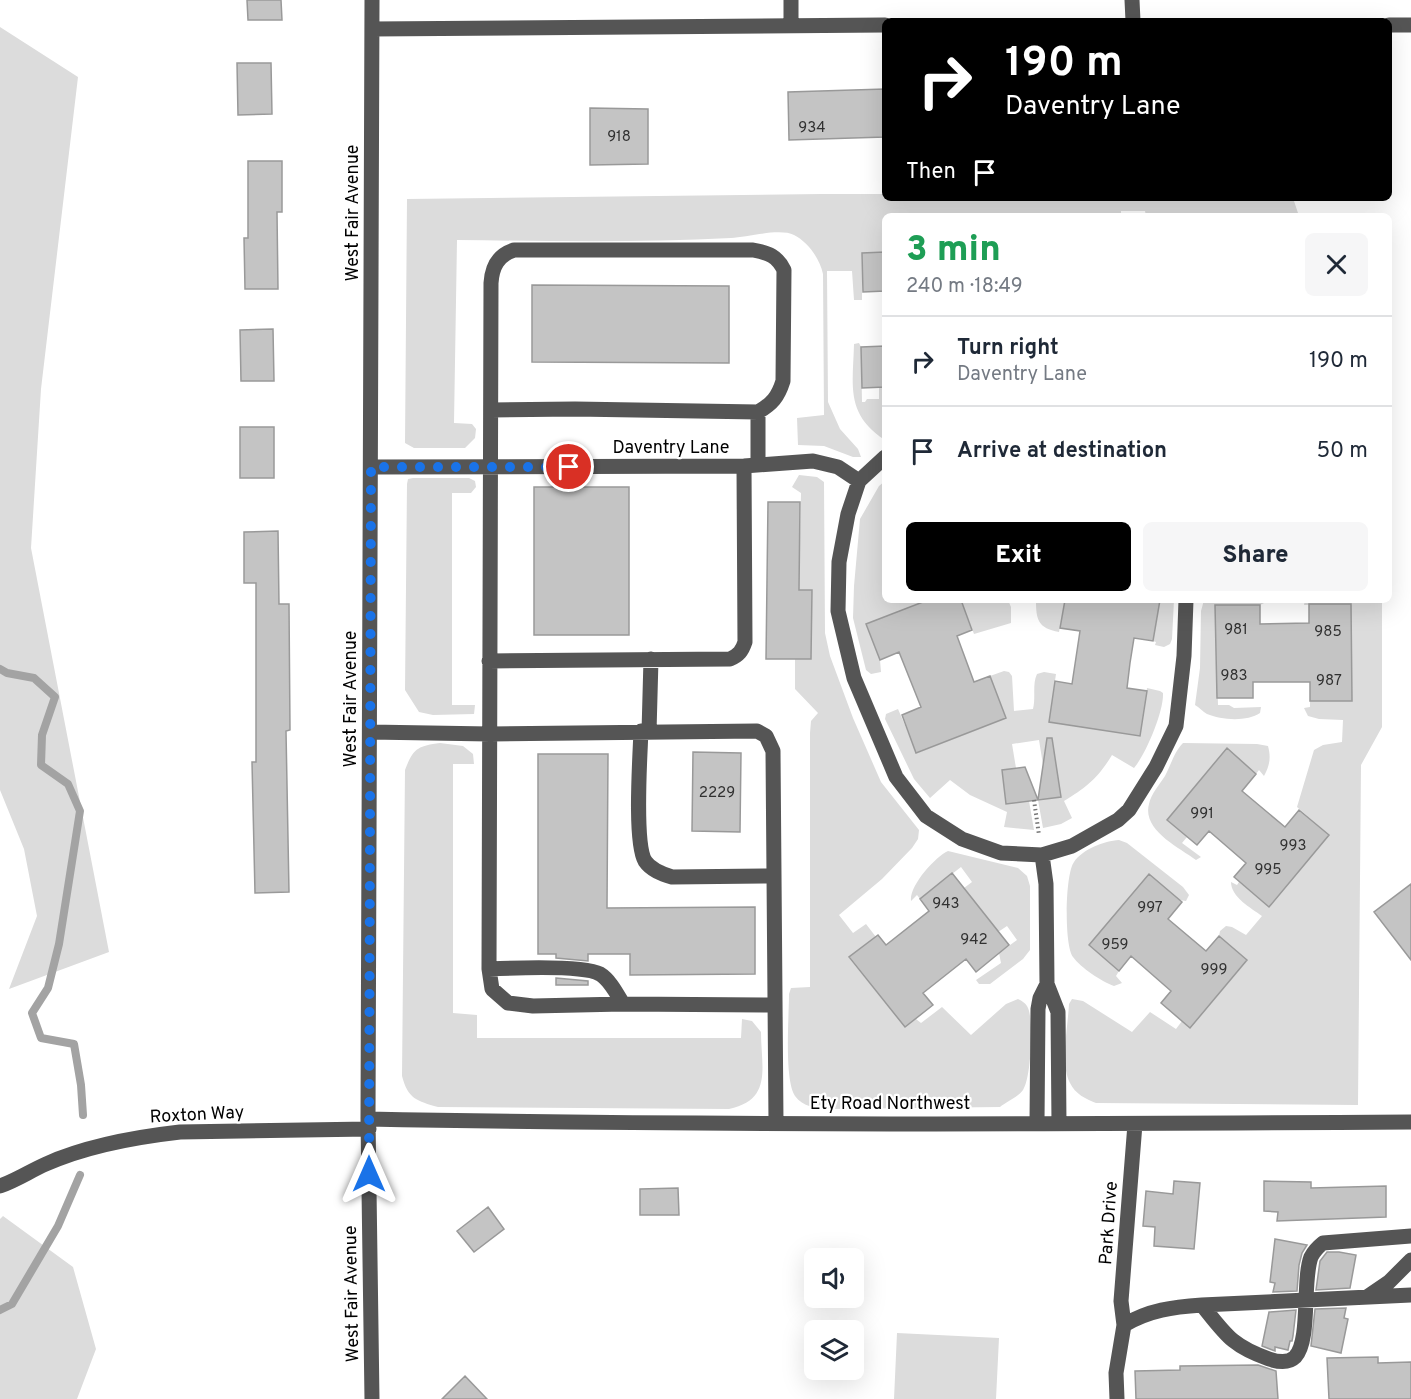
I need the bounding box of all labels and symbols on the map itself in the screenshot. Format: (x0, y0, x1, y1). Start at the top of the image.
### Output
house number: 934 (798, 119, 826, 138)
house number: 918 (607, 128, 631, 147)
street label: West Fair Avenue (342, 145, 365, 281)
street label: Daventry Lane (612, 437, 730, 460)
pin (543, 441, 594, 492)
house number: 981 (1224, 621, 1248, 640)
house number: 985 (1314, 623, 1342, 642)
street label: West Fair Avenue (340, 631, 363, 767)
house number: 983 (1220, 667, 1248, 686)
house number: 987 (1316, 672, 1342, 691)
house number: 2229 (699, 784, 735, 803)
house number: 991 (1190, 805, 1214, 824)
house number: 993 (1280, 837, 1306, 856)
house number: 995 (1254, 861, 1282, 880)
house number: 943 (932, 895, 960, 914)
house number: 997 (1137, 899, 1163, 918)
house number: 942 (960, 931, 988, 950)
house number: 959 (1101, 936, 1129, 955)
house number: 999 (1201, 961, 1227, 980)
street label: Ety Road Northwest (810, 1093, 970, 1116)
street label: Roxton Way (149, 1102, 245, 1129)
position arrow (337, 1142, 401, 1206)
street label: Park Drive (1095, 1180, 1124, 1266)
street label: West Fair Avenue (340, 1225, 365, 1363)

